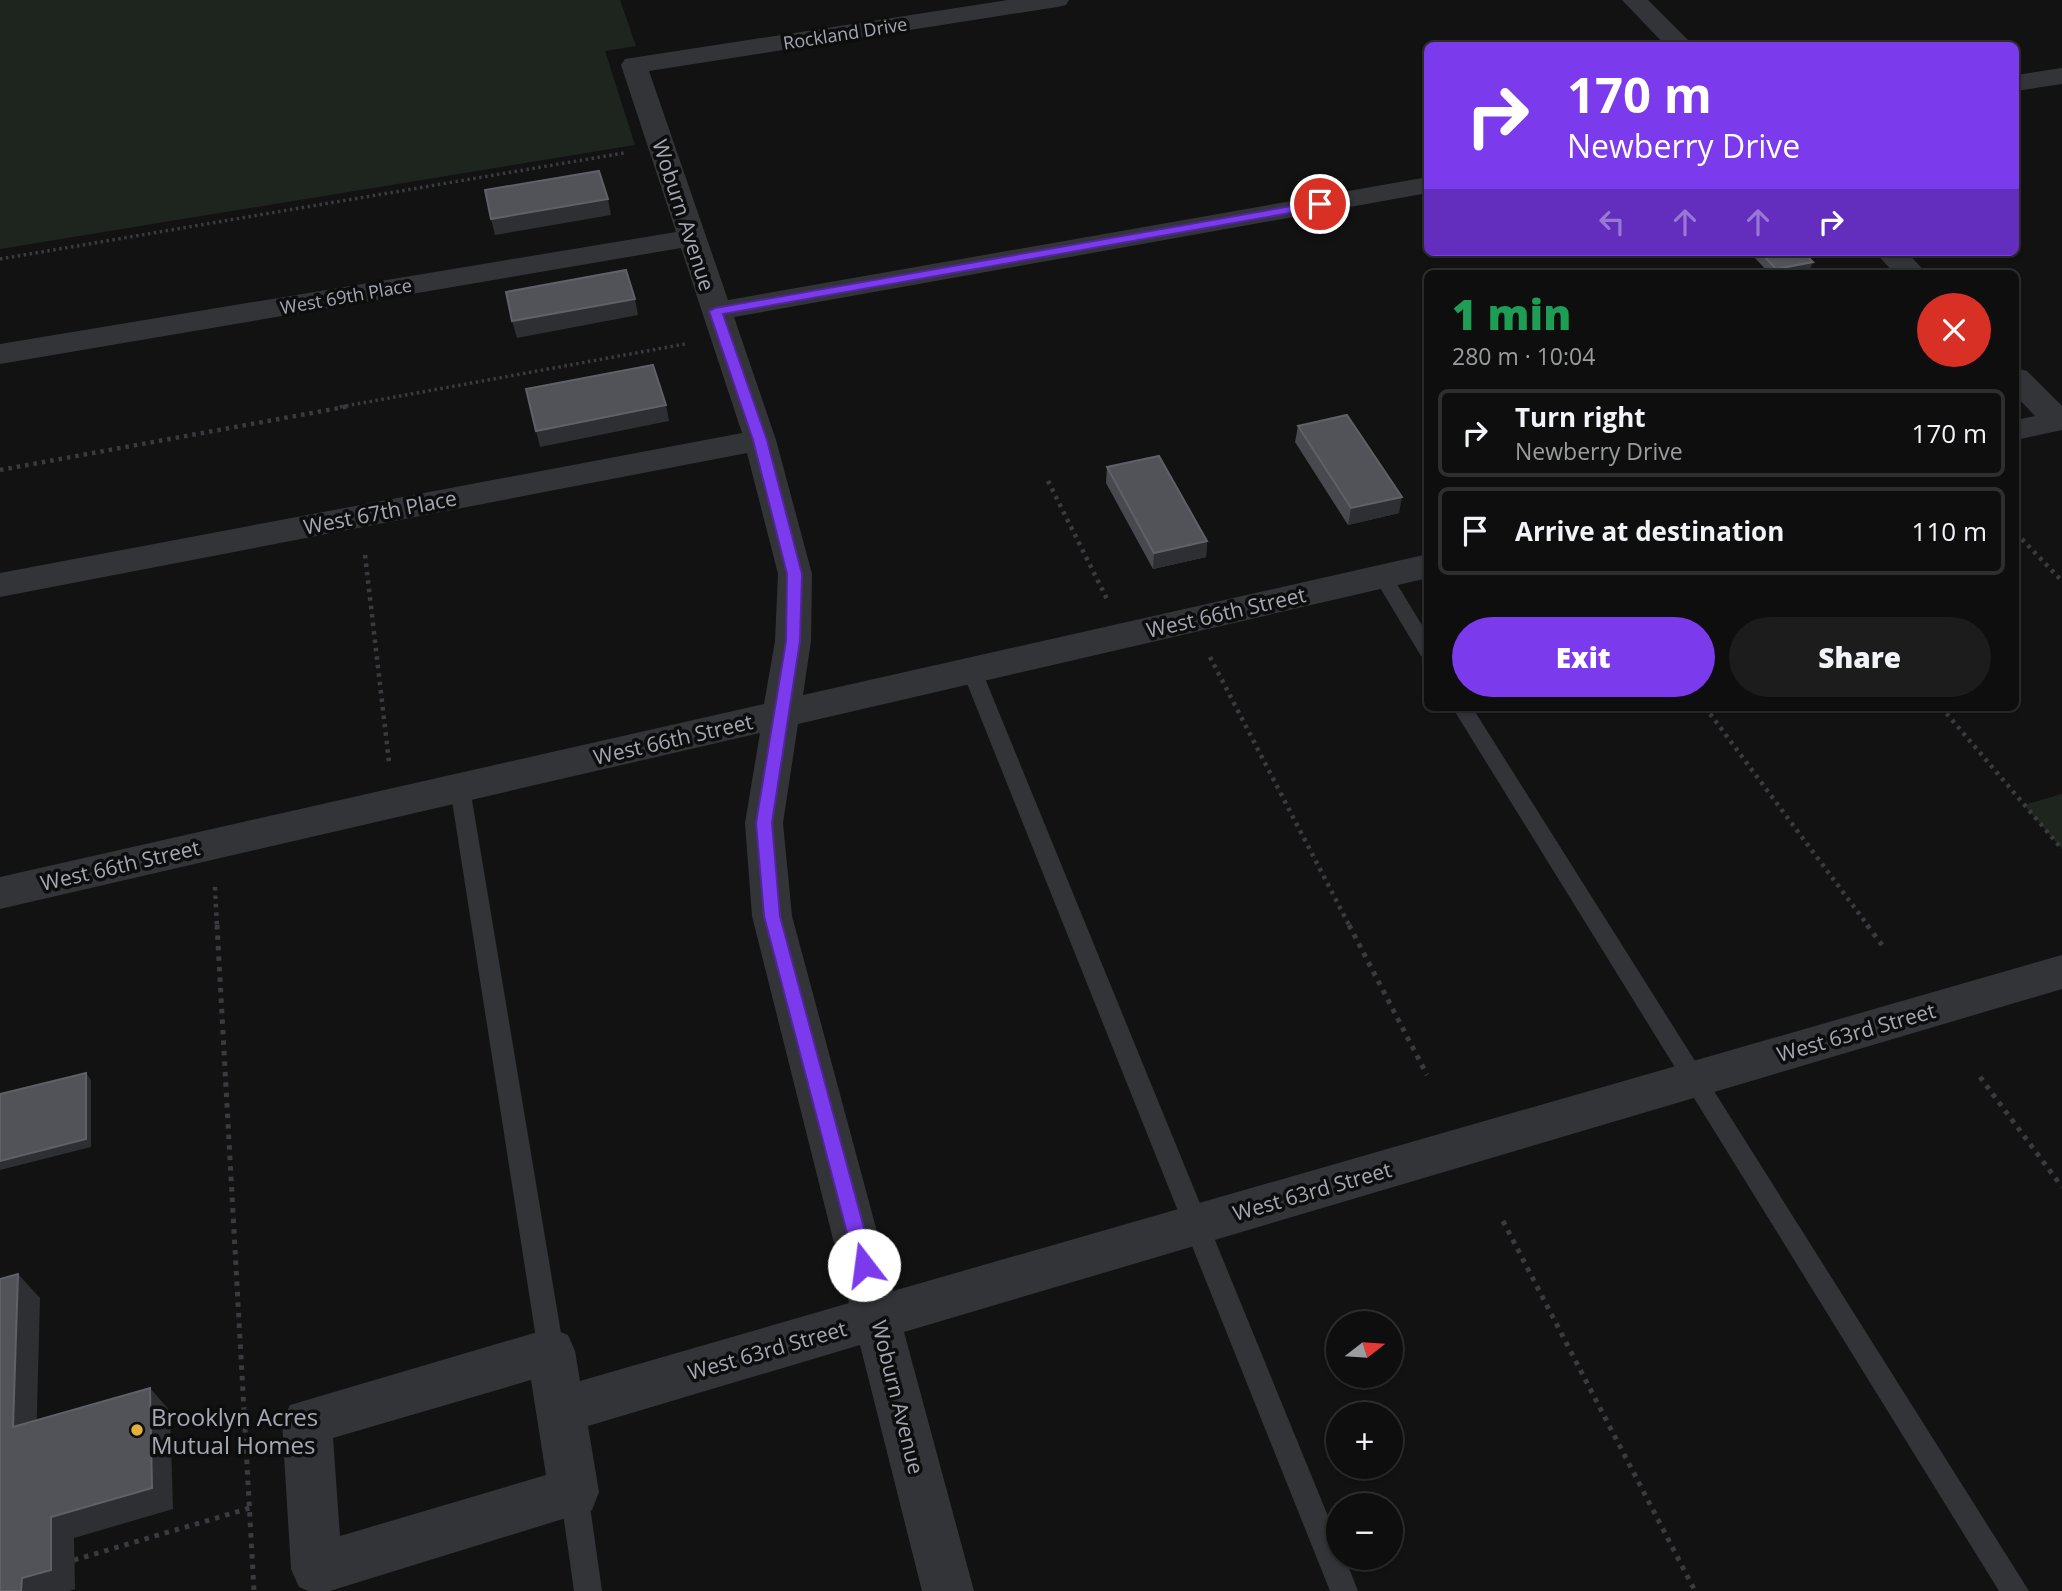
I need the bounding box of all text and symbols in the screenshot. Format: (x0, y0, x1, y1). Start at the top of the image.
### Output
street label: Rockland Drive (781, 11, 909, 55)
text: 170 m (1567, 61, 1712, 127)
icon: right (1452, 70, 1543, 161)
text: Newberry Drive (1567, 124, 1800, 167)
street label: Woburn Avenue (646, 136, 722, 294)
pin (1290, 174, 1350, 234)
icon: arrive (1301, 185, 1339, 223)
icon: left (1593, 203, 1631, 241)
icon: ahead (1666, 203, 1704, 241)
icon: ahead (1739, 203, 1777, 241)
icon: right (1812, 203, 1850, 241)
street label: West 69th Place (278, 273, 414, 319)
text: 1 min (1452, 285, 1571, 342)
button: close (1917, 293, 1991, 367)
text: 280 m · 10:04 (1452, 340, 1595, 372)
text: Turn right (1515, 399, 1646, 435)
icon: right (1456, 414, 1494, 452)
text: 170 m (1912, 415, 1987, 451)
text: Newberry Drive (1515, 435, 1683, 467)
street label: West 67th Place (301, 483, 459, 541)
icon: arrive (1456, 512, 1494, 550)
text: Arrive at destination (1515, 513, 1784, 549)
text: 110 m (1912, 513, 1987, 549)
street label: West 66th Street (1144, 580, 1308, 644)
button: Exit (1452, 617, 1715, 697)
button: Share (1729, 617, 1991, 697)
street label: West 66th Street (591, 707, 755, 771)
street label: West 66th Street (38, 833, 202, 897)
street label: West 63rd Street (1773, 996, 1939, 1068)
street label: West 63rd Street (1229, 1155, 1395, 1227)
position arrow (827, 1228, 901, 1302)
north arrow (1326, 1311, 1404, 1388)
map controls (1326, 1311, 1403, 1570)
street label: West 63rd Street (684, 1314, 850, 1386)
street label: Woburn Avenue (865, 1317, 931, 1477)
place label: Brooklyn Acres Mutual Homes (151, 1400, 318, 1461)
button: + (1326, 1402, 1403, 1479)
marker: Brooklyn Acres Mutual Homes (129, 1422, 145, 1438)
button: − (1326, 1493, 1403, 1570)

